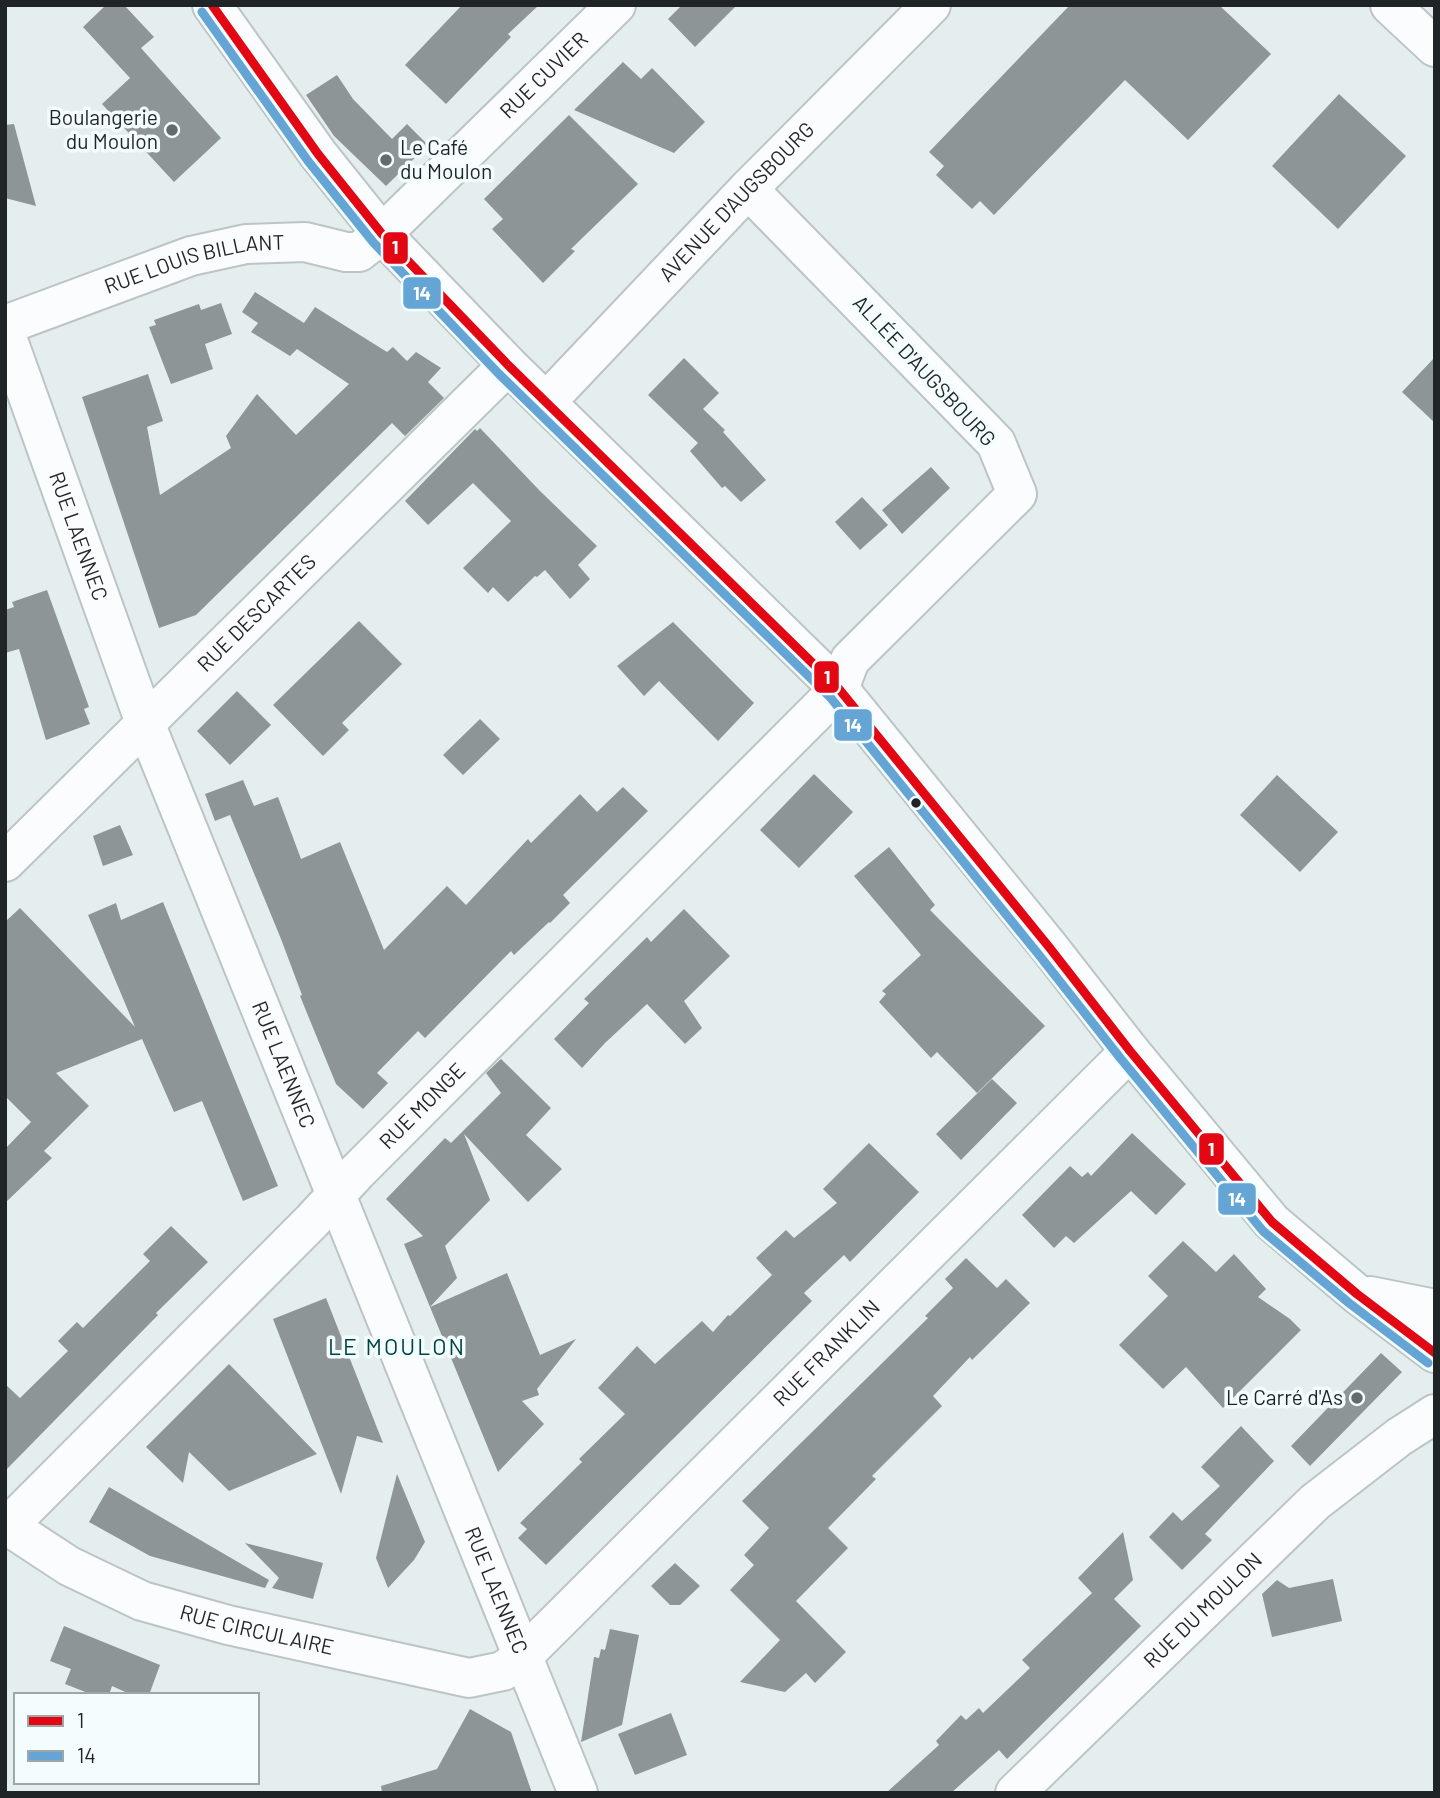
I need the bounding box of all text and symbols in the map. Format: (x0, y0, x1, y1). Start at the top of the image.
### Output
street label: RUE CUVIER (494, 26, 592, 123)
place label: Boulangerie du Moulon (49, 104, 158, 153)
street label: AVENUE D'AUGSBOURG (653, 116, 819, 286)
marker: Boulangerie du Moulon (164, 122, 180, 138)
place label: Le Café du Moulon (400, 134, 492, 183)
marker: Le Café du Moulon (378, 152, 394, 168)
street label: RUE LOUIS BILLANT (100, 229, 285, 298)
line badge: 1 (382, 231, 409, 265)
text: 1 (392, 235, 398, 258)
line badge: 14 (402, 276, 442, 310)
text: 14 (413, 281, 431, 304)
street label: ALLÉE D'AUGSBOURG (849, 289, 1002, 451)
street label: RUE LAENNEC (45, 468, 114, 604)
street label: RUE DESCARTES (191, 548, 320, 676)
line badge: 1 (813, 660, 840, 694)
text: 1 (824, 665, 830, 688)
line badge: 14 (833, 708, 873, 742)
text: 14 (844, 713, 862, 736)
unlabelled marker (909, 796, 923, 810)
street label: RUE LAENNEC (248, 997, 322, 1131)
street label: RUE MONGE (373, 1057, 470, 1153)
line badge: 1 (1198, 1132, 1225, 1166)
text: 1 (1208, 1137, 1214, 1160)
line badge: 14 (1217, 1182, 1257, 1216)
text: 14 (1228, 1187, 1246, 1210)
street label: RUE FRANKLIN (767, 1294, 884, 1411)
district label: LE MOULON (328, 1332, 466, 1360)
place label: Le Carré d'As (1226, 1384, 1343, 1409)
marker: Le Carré d'As (1349, 1390, 1365, 1406)
street label: RUE LAENNEC (460, 1523, 534, 1657)
street label: RUE DU MOULON (1138, 1547, 1266, 1672)
street label: RUE CIRCULAIRE (177, 1598, 336, 1659)
legend (14, 1693, 259, 1784)
text: 1 (77, 1707, 84, 1732)
text: 14 (77, 1742, 96, 1767)

